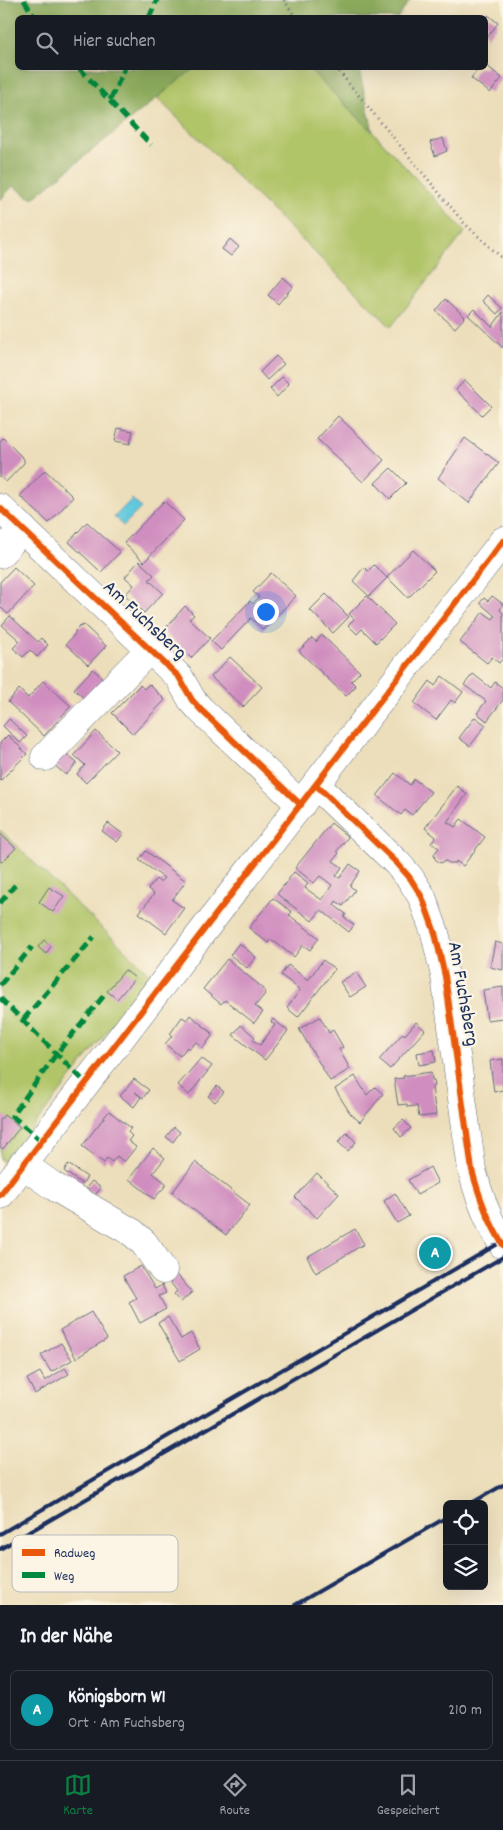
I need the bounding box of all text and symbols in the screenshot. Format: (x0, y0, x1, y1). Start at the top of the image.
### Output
search box (15, 15, 488, 70)
icon: search (33, 29, 61, 57)
text: Hier suchen (73, 29, 156, 56)
street label: Am Fuchsberg (96, 575, 192, 667)
your location (253, 599, 279, 625)
street label: Am Fuchsberg (439, 939, 485, 1049)
pin: A (419, 1234, 451, 1272)
map controls (443, 1500, 488, 1590)
button: locate (443, 1500, 488, 1545)
legend (12, 1535, 178, 1592)
text: Radweg (54, 1544, 95, 1564)
button: layers (443, 1545, 488, 1590)
text: Weg (54, 1567, 74, 1587)
text: In der Nähe (20, 1623, 112, 1653)
text: Königsborn W1 (68, 1685, 166, 1712)
text: A (33, 1699, 41, 1722)
text: 210 m (448, 1699, 482, 1722)
text: Ort · Am Fuchsberg (68, 1712, 185, 1735)
tab: Karte (63, 1771, 93, 1821)
tab: Route (220, 1771, 250, 1821)
tab: Gespeichert (377, 1771, 440, 1821)

